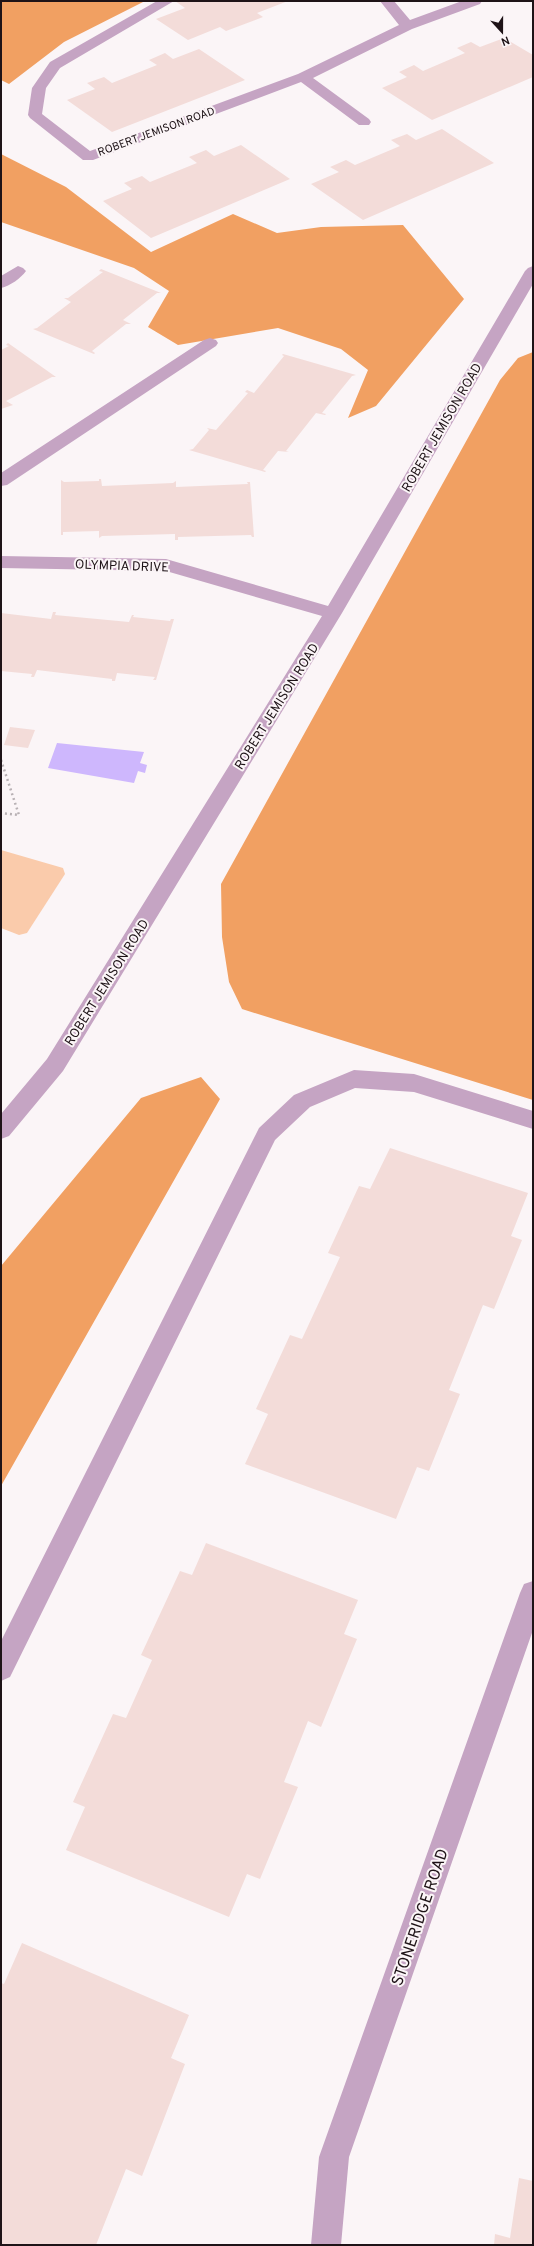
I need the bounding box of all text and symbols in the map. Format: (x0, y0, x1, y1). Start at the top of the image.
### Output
north arrow (482, 12, 522, 52)
text: N (499, 32, 511, 48)
street label: ROBERT JEMISON ROAD (96, 104, 217, 160)
street label: ROBERT JEMISON ROAD (399, 361, 486, 495)
street label: OLYMPIA DRIVE (75, 557, 169, 577)
street label: ROBERT JEMISON ROAD (232, 641, 323, 773)
street label: ROBERT JEMISON ROAD (62, 917, 153, 1049)
street label: STONERIDGE ROAD (388, 1846, 454, 1989)

